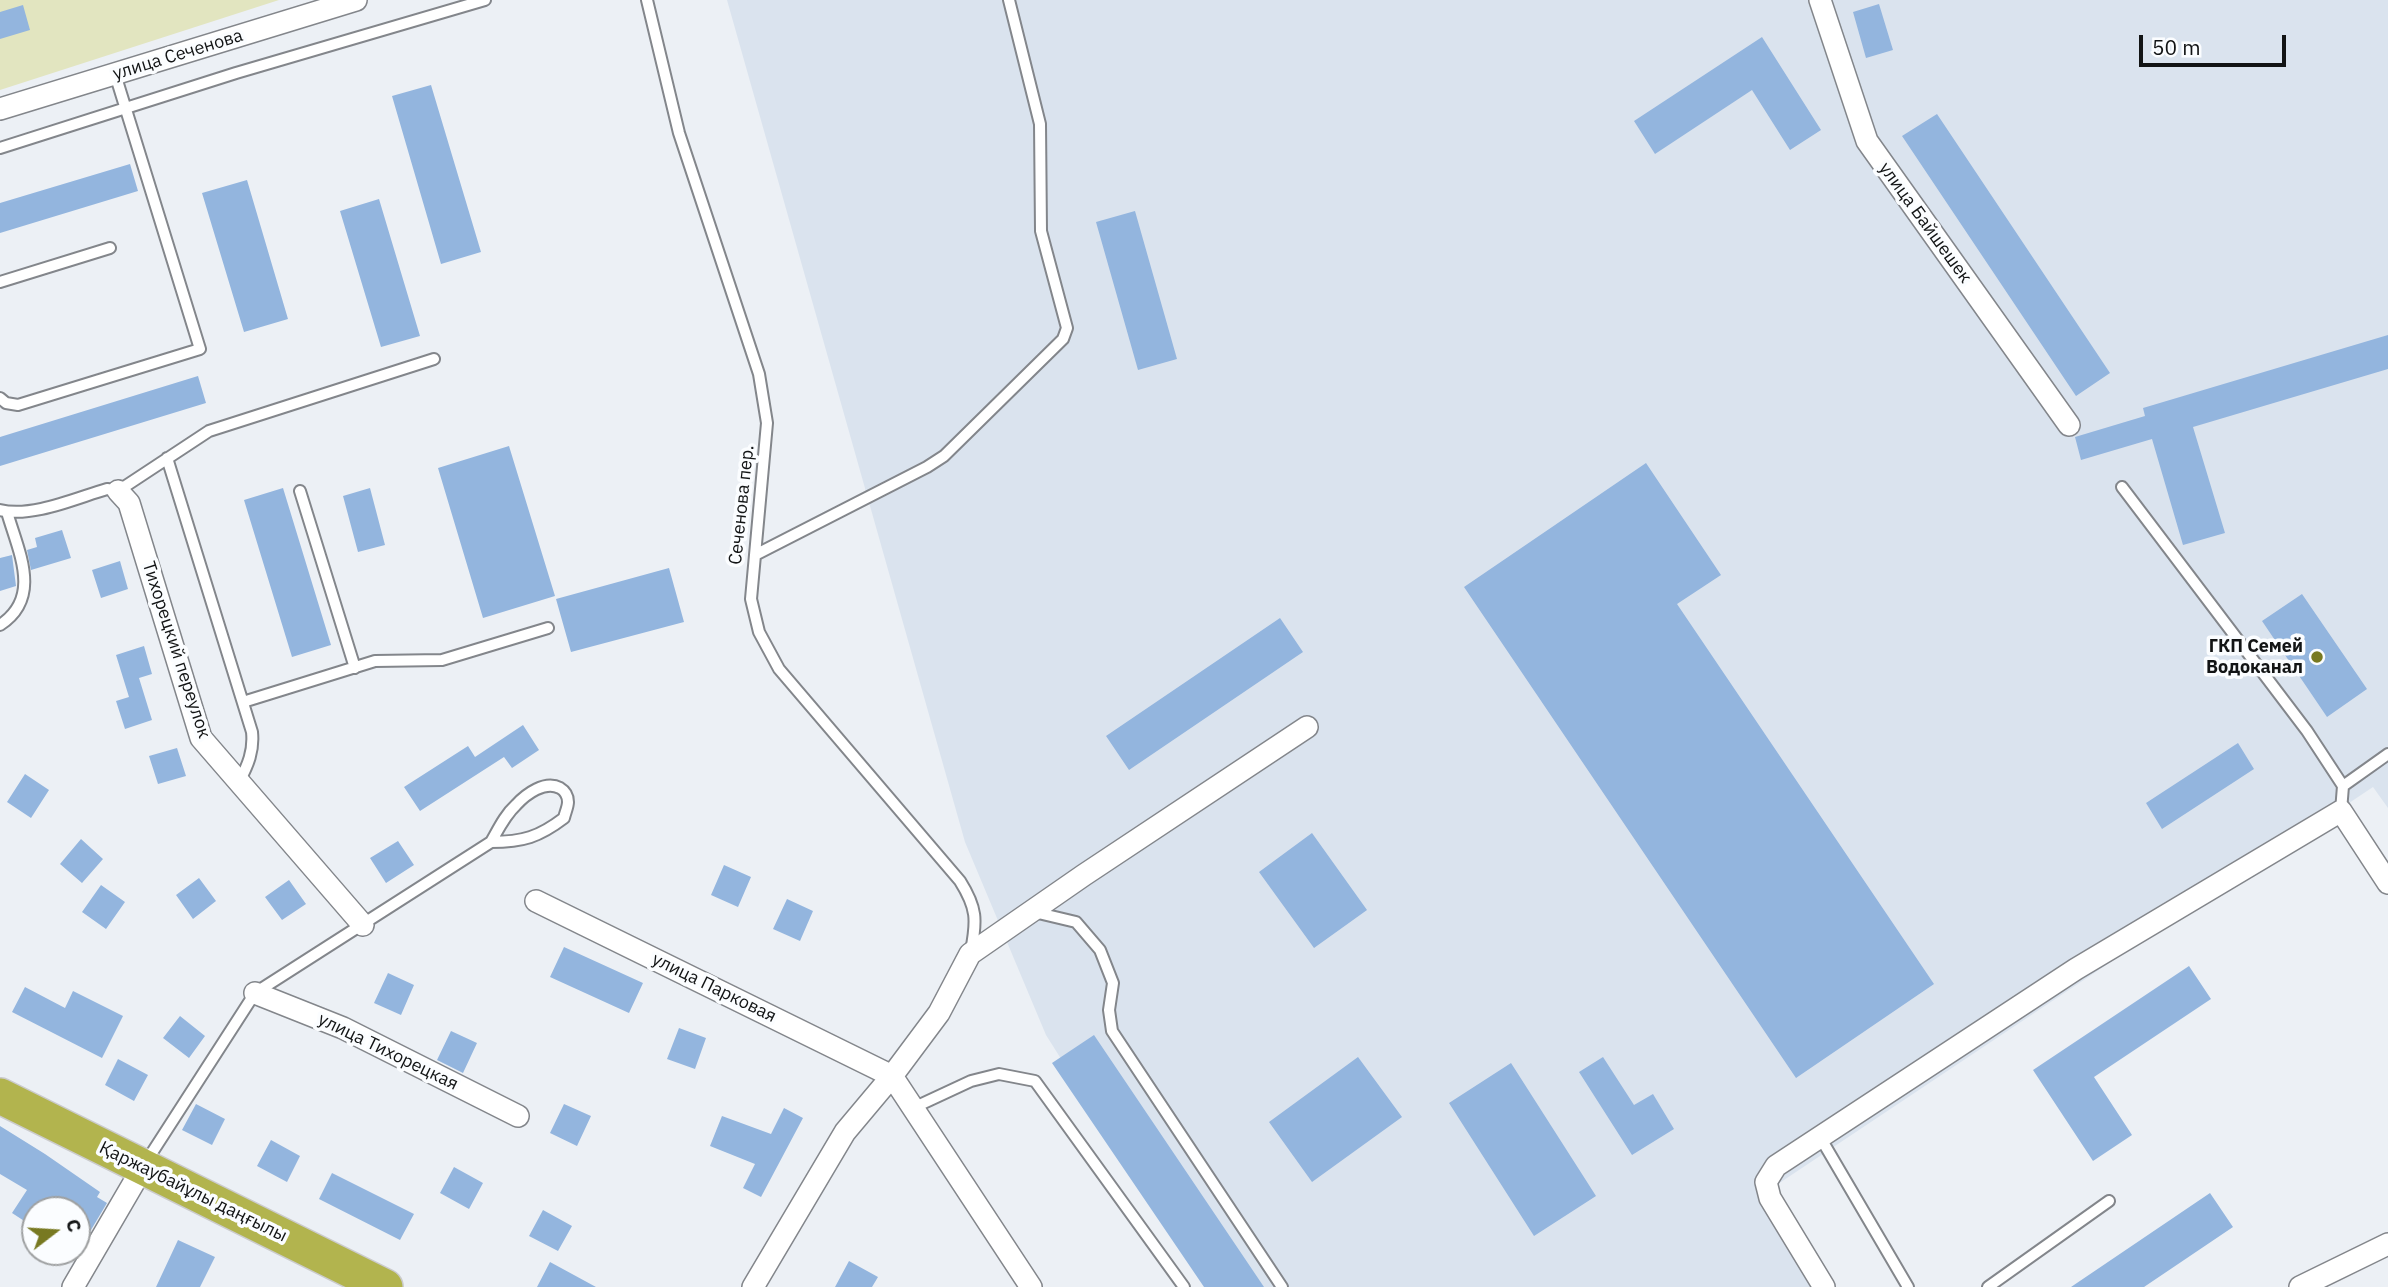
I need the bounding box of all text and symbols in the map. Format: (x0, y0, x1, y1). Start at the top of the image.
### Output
scale bar (2143, 21, 2290, 65)
street label: улица Сеченова (110, 25, 246, 85)
text: 50 m (2152, 33, 2201, 61)
street label: улица Байшешек (1874, 158, 1976, 288)
street label: Сеченова пер. (725, 444, 759, 566)
street label: Тихорецкий переулок (137, 559, 215, 741)
place label: ГКП Семей Водоканал (2206, 636, 2303, 678)
marker: ГКП Семей Водоканал (2309, 649, 2325, 665)
street label: улица Парковая (648, 949, 780, 1027)
street label: улица Тихорецкая (314, 1009, 462, 1095)
street label: Қаржаубайұлы даңғылы (96, 1137, 290, 1247)
north arrow (21, 1196, 91, 1266)
text: С (61, 1216, 87, 1235)

